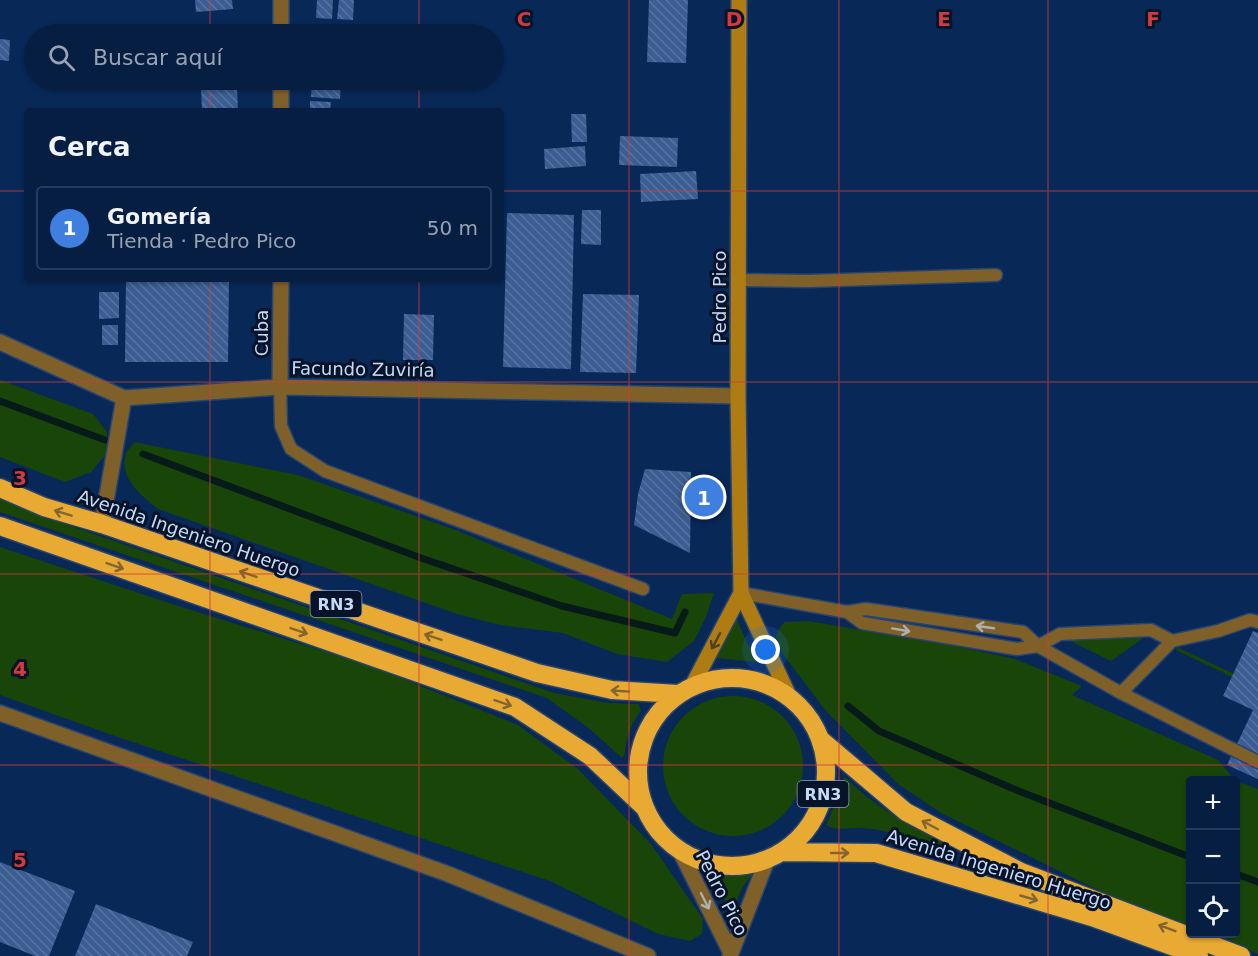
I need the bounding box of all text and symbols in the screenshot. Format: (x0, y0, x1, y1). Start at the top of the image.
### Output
text: C (517, 7, 531, 31)
text: D (726, 7, 742, 31)
text: E (937, 7, 951, 31)
text: F (1146, 7, 1160, 31)
search box (24, 24, 504, 90)
icon: search (45, 41, 78, 74)
text: Buscar aquí (93, 45, 223, 70)
text: Cerca (48, 132, 131, 162)
text: Gomería (107, 204, 211, 229)
text: 1 (63, 216, 76, 240)
text: 50 m (427, 216, 478, 240)
text: Tienda · Pedro Pico (107, 229, 296, 253)
street label: Pedro Pico (709, 251, 730, 343)
street label: Cuba (251, 310, 272, 356)
street label: Facundo Zuviría (291, 357, 435, 381)
text: 3 (13, 466, 27, 490)
pin: 1 (684, 474, 724, 520)
street label: Avenida Ingeniero Huergo (75, 485, 303, 581)
one-way arrow (54, 507, 73, 518)
one-way arrow (105, 561, 124, 572)
one-way arrow (239, 568, 258, 579)
road number: RN3 (310, 591, 362, 617)
one-way arrow (976, 621, 996, 632)
one-way arrow (891, 624, 911, 635)
one-way arrow (289, 626, 307, 637)
one-way arrow (424, 631, 443, 642)
one-way arrow (710, 631, 721, 649)
your location (751, 635, 780, 664)
text: 4 (13, 657, 27, 681)
one-way arrow (610, 685, 630, 696)
one-way arrow (493, 698, 512, 709)
map controls (1186, 776, 1240, 938)
button: + (1186, 776, 1240, 830)
road number: RN3 (798, 781, 848, 807)
one-way arrow (922, 819, 940, 830)
street label: Avenida Ingeniero Huergo (884, 825, 1114, 913)
button: − (1186, 830, 1240, 884)
street label: Pedro Pico (692, 847, 752, 939)
one-way arrow (830, 847, 850, 859)
text: 5 (13, 848, 27, 872)
button: locate (1186, 884, 1240, 938)
one-way arrow (699, 892, 711, 910)
one-way arrow (1019, 893, 1038, 904)
one-way arrow (1158, 921, 1176, 932)

